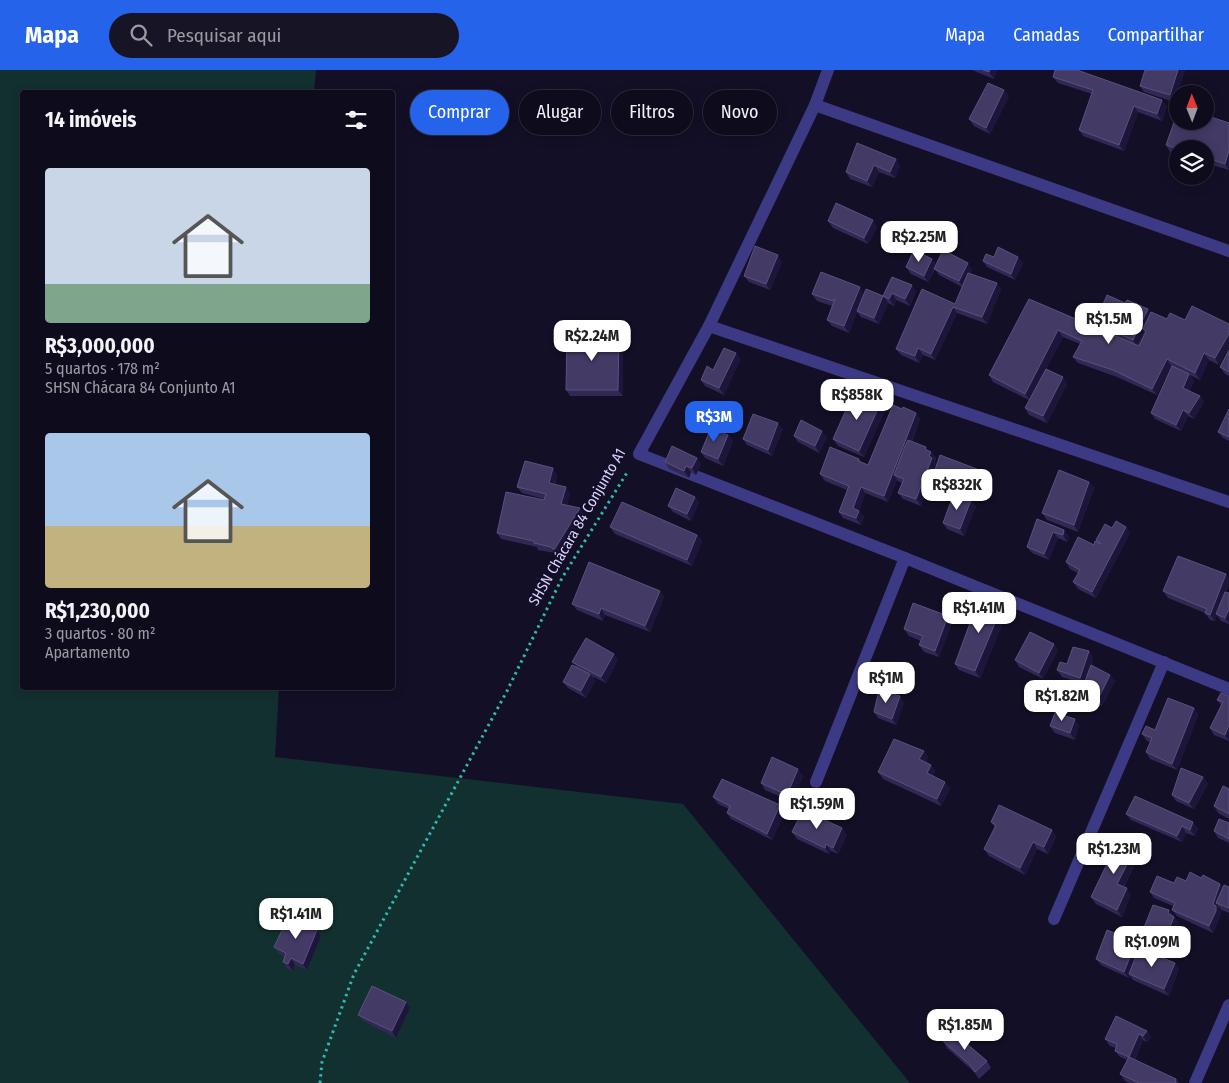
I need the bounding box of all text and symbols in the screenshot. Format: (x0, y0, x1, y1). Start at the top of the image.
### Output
search box (109, 13, 459, 58)
text: Mapa (25, 21, 79, 49)
icon: search (127, 21, 155, 49)
text: Pesquisar aqui (167, 24, 281, 47)
text: Mapa (945, 24, 985, 46)
text: Camadas (1013, 24, 1080, 46)
text: Compartilhar (1108, 24, 1204, 46)
north arrow (1169, 85, 1214, 130)
map controls (1169, 85, 1214, 185)
chip: Comprar (410, 90, 509, 135)
chip: Alugar (519, 90, 601, 135)
chip: Filtros (611, 90, 693, 135)
chip: Novo (703, 90, 777, 135)
icon: filters (342, 106, 370, 134)
text: 14 imóveis (45, 107, 137, 133)
button: layers (1169, 140, 1214, 185)
icon: home (163, 201, 253, 291)
pin: R$2.25M (873, 220, 965, 263)
text: R$2.25M (892, 227, 946, 246)
pin: R$1.5M (1068, 302, 1150, 345)
text: R$1.5M (1086, 309, 1132, 328)
pin: R$2.24M (546, 320, 638, 362)
text: R$2.24M (565, 326, 619, 345)
text: R$3,000,000 (45, 333, 155, 359)
text: 5 quartos · 178 m² (45, 359, 160, 378)
text: SHSN Chácara 84 Conjunto A1 (45, 378, 236, 397)
pin: R$858K (816, 378, 898, 421)
text: R$858K (832, 385, 882, 404)
pin: R$3M (684, 400, 744, 443)
text: R$3M (696, 407, 732, 426)
street label: SHSN Chácara 84 Conjunto A1 (525, 445, 629, 609)
icon: home (163, 466, 253, 556)
pin: R$832K (916, 468, 998, 511)
text: R$832K (932, 475, 982, 494)
pin: R$1.41M (933, 592, 1025, 634)
text: R$1,230,000 (45, 598, 150, 624)
text: R$1.41M (953, 598, 1005, 617)
text: 3 quartos · 80 m² (45, 624, 156, 643)
text: Apartamento (45, 643, 130, 662)
pin: R$1M (856, 662, 916, 704)
text: R$1M (869, 668, 903, 687)
pin: R$1.82M (1016, 680, 1108, 722)
text: R$1.82M (1035, 686, 1089, 705)
pin: R$1.59M (771, 788, 863, 830)
text: R$1.59M (790, 794, 844, 813)
pin: R$1.23M (1068, 832, 1160, 875)
text: R$1.23M (1087, 839, 1141, 858)
pin: R$1.41M (250, 898, 342, 940)
text: R$1.41M (270, 904, 322, 923)
pin: R$1.09M (1106, 926, 1198, 968)
text: R$1.09M (1125, 932, 1179, 951)
pin: R$1.85M (919, 1008, 1011, 1051)
text: R$1.85M (938, 1015, 992, 1034)

